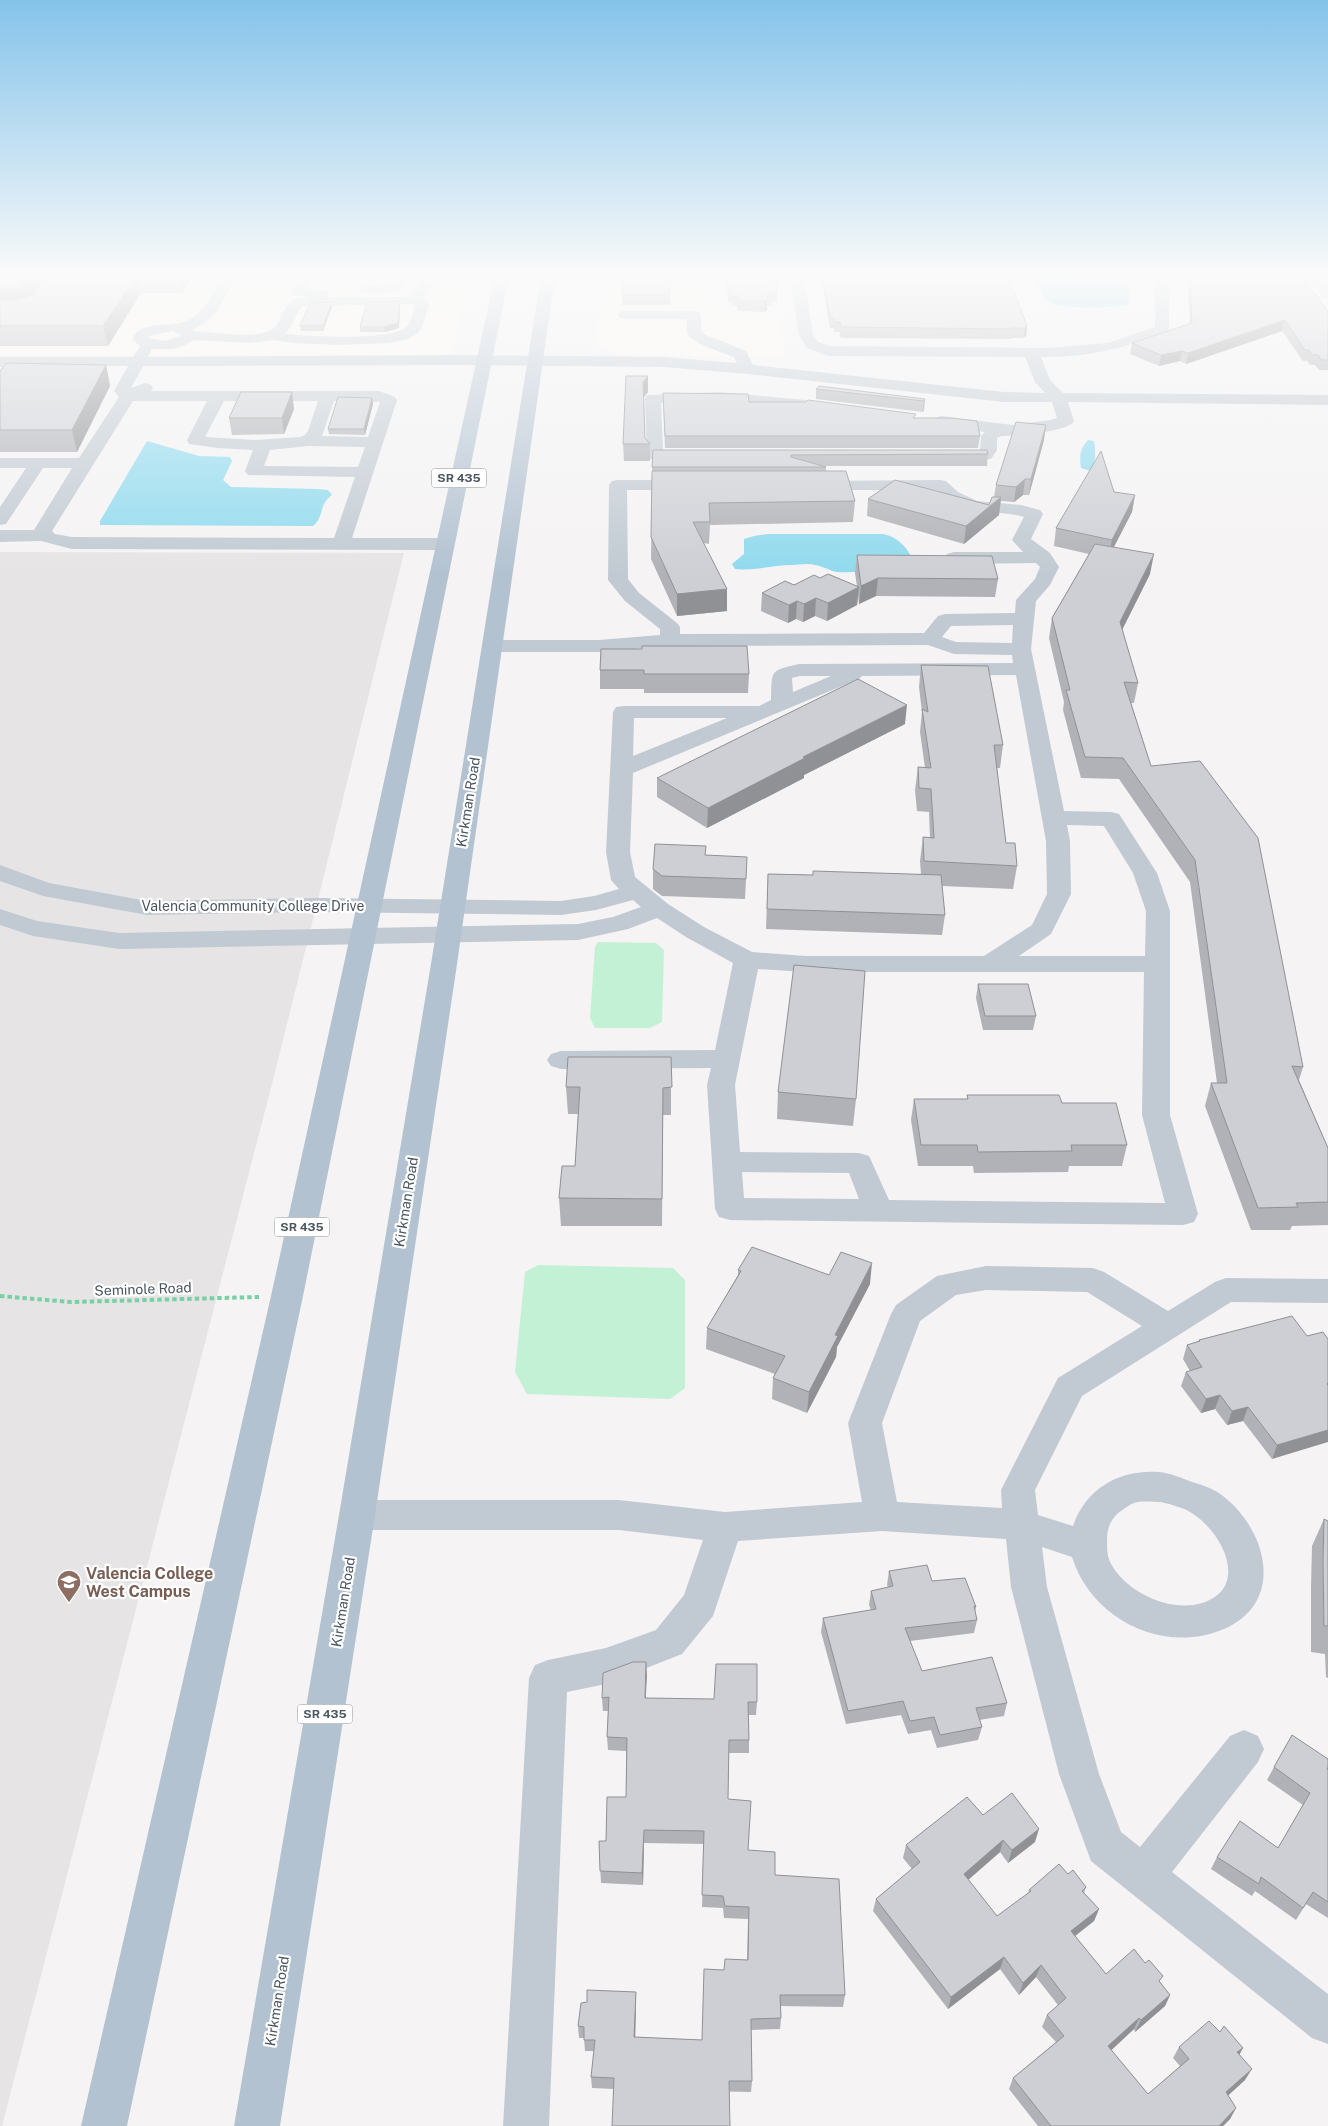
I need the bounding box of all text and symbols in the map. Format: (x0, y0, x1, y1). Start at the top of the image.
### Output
road number: SR 435 (432, 468, 486, 488)
street label: Kirkman Road (453, 756, 483, 848)
street label: Valencia Community College Drive (142, 898, 365, 914)
street label: Kirkman Road (391, 1156, 421, 1248)
road number: SR 435 (274, 1218, 330, 1236)
street label: Seminole Road (94, 1279, 192, 1299)
street label: Kirkman Road (328, 1556, 358, 1648)
place label: Valencia College West Campus (86, 1564, 213, 1601)
school or university icon: Valencia College West Campus (56, 1569, 82, 1603)
road number: SR 435 (298, 1705, 352, 1724)
street label: Kirkman Road (262, 1955, 292, 2047)

